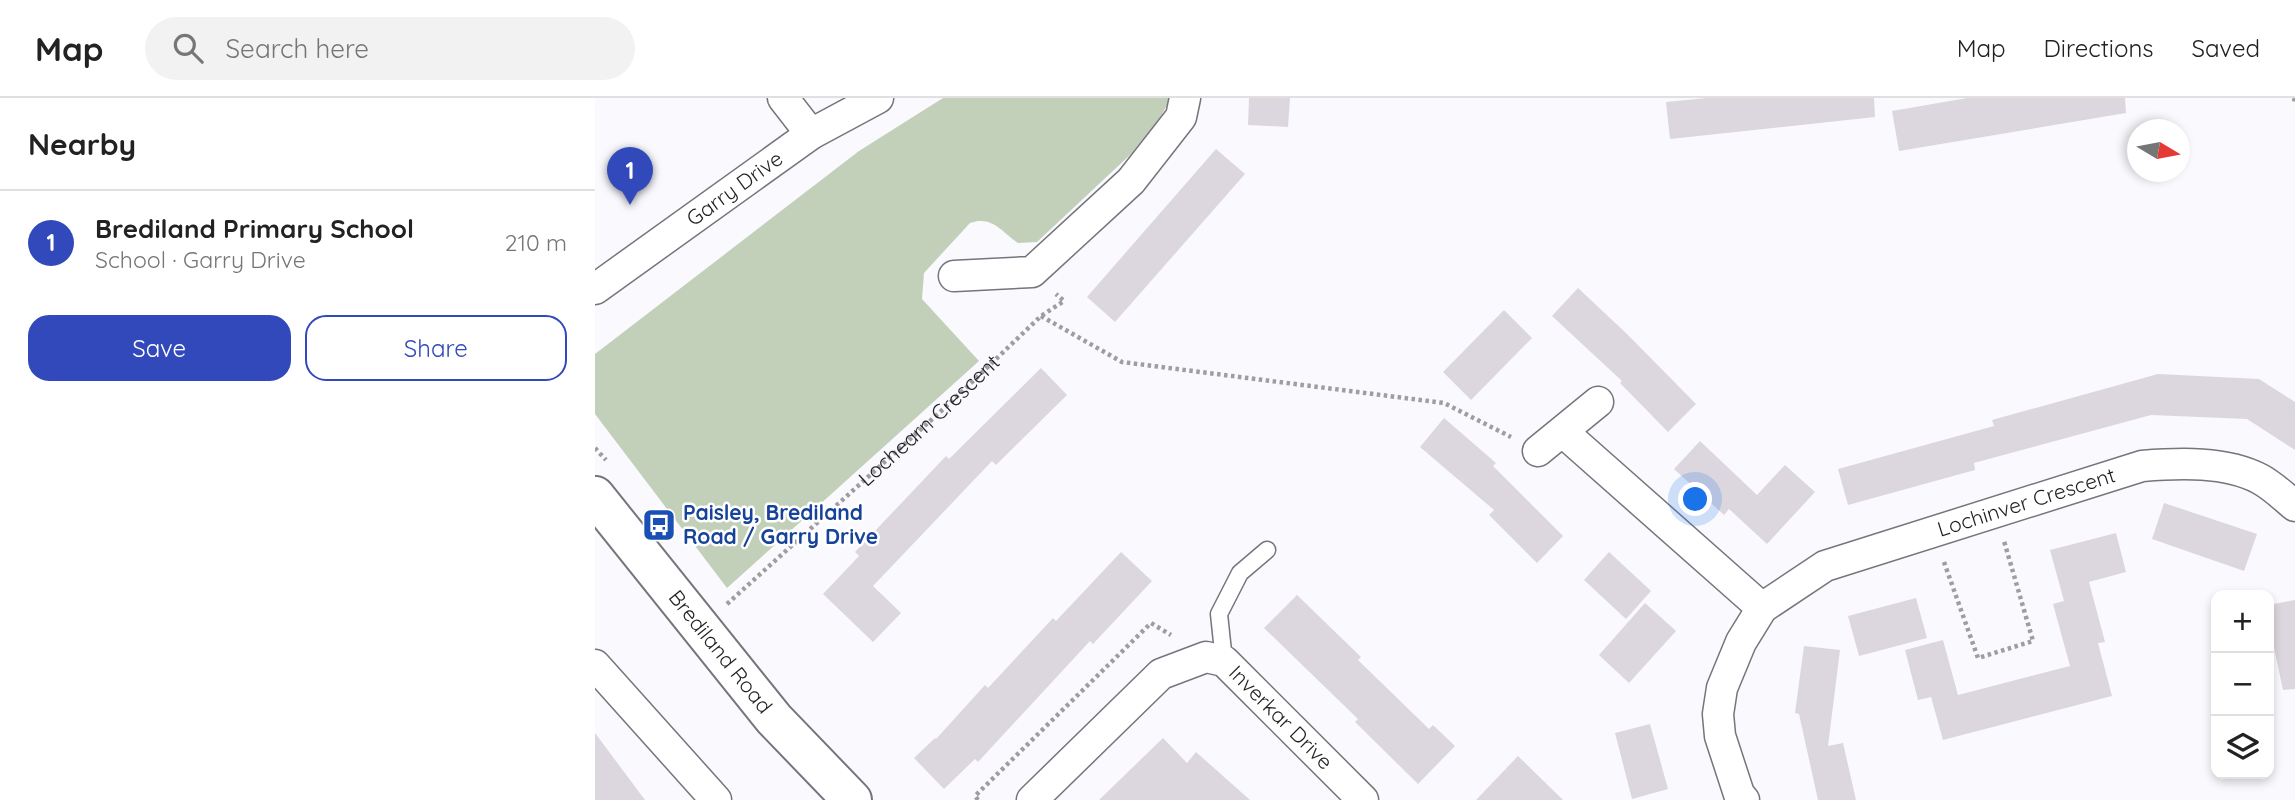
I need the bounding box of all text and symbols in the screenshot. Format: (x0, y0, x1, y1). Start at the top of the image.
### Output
search box (145, 17, 635, 80)
text: Map (35, 28, 103, 69)
icon: search (169, 29, 207, 67)
text: Search here (225, 32, 369, 65)
text: Map (1957, 33, 2006, 63)
text: Directions (2044, 33, 2154, 63)
text: Saved (2192, 33, 2260, 63)
north arrow (2127, 119, 2190, 182)
text: Nearby (28, 125, 136, 163)
street label: Garry Drive (681, 145, 787, 231)
pin: 1 (607, 147, 653, 205)
text: Brediland Primary School (95, 212, 414, 245)
text: 1 (47, 228, 55, 257)
text: 210 m (505, 228, 567, 257)
text: School · Garry Drive (95, 245, 306, 274)
button: Save (28, 315, 291, 381)
button: Share (305, 315, 567, 381)
street label: Lochearn Crescent (853, 349, 1005, 491)
street label: Lochinver Crescent (1934, 461, 2118, 542)
your location (1678, 482, 1712, 516)
place label: Paisley, Brediland Road / Garry Drive (683, 499, 878, 549)
bus stop icon: Paisley, Brediland Road / Garry Drive (640, 506, 678, 544)
street label: Brediland Road (664, 584, 778, 718)
map controls (2211, 590, 2274, 779)
button: + (2211, 590, 2274, 653)
button: − (2211, 653, 2274, 716)
street label: Inverkar Drive (1224, 659, 1339, 774)
button: layers (2211, 716, 2274, 779)

